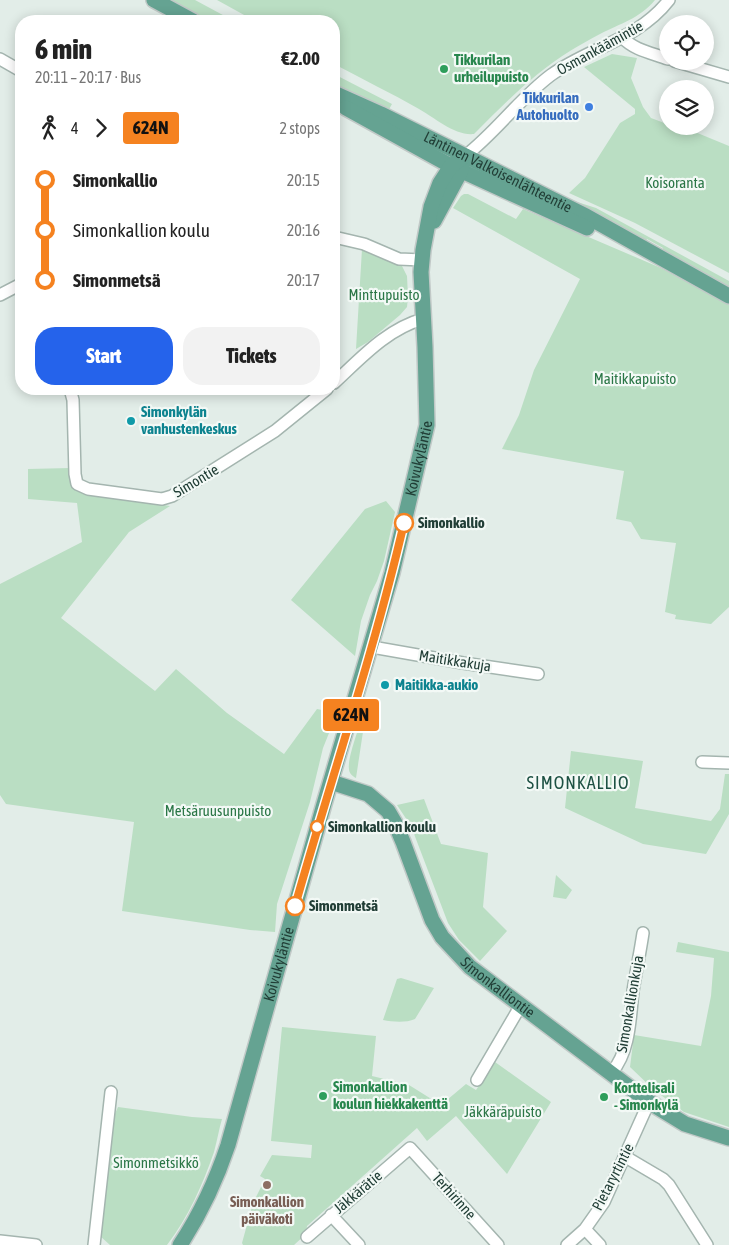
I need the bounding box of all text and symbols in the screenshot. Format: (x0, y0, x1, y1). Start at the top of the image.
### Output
map controls (659, 15, 714, 135)
button: locate (659, 15, 714, 70)
street label: Osmankäämintie (554, 17, 646, 78)
text: 6 min (35, 33, 92, 65)
text: €2.00 (281, 47, 320, 69)
place label: Tikkurilan urheilupuisto (454, 51, 529, 85)
marker: Tikkurilan urheilupuisto (438, 63, 450, 75)
text: 20:11 – 20:17 · Bus (35, 68, 141, 86)
button: layers (659, 80, 714, 135)
place label: Tikkurilan Autohuolto (515, 89, 579, 123)
marker: Tikkurilan Autohuolto (583, 101, 595, 113)
icon: walk (35, 114, 63, 142)
icon: forward (87, 114, 115, 142)
text: 624N (133, 117, 169, 138)
text: 4 (71, 119, 79, 137)
text: 2 stops (279, 119, 320, 137)
street label: Läntinen Valkoisenlähteentie (421, 128, 575, 216)
text: Simonkallio (73, 169, 158, 191)
text: 20:15 (287, 171, 320, 189)
park label: Koisoranta (645, 174, 705, 191)
text: Simonkallion koulu (73, 219, 210, 241)
text: 20:16 (287, 221, 320, 239)
text: Simonmetsä (73, 269, 161, 291)
text: 20:17 (287, 271, 320, 289)
park label: Minttupuisto (349, 286, 419, 303)
button: Start (35, 327, 173, 385)
button: Tickets (183, 327, 320, 385)
park label: Maitikkapuisto (594, 370, 676, 387)
place label: Simonkylän vanhustenkeskus (141, 403, 238, 437)
marker: Simonkylän vanhustenkeskus (125, 415, 137, 427)
street label: Koivukyläntie (402, 421, 435, 498)
street label: Simontie (170, 460, 221, 501)
marker: Simonkallio (394, 513, 414, 533)
place label: Simonkallio (418, 514, 485, 531)
street label: Maitikkakuja (418, 646, 492, 675)
place label: Maitikka-aukio (395, 676, 478, 693)
marker: Maitikka-aukio (379, 679, 391, 691)
line badge: 624N (316, 699, 386, 731)
text: 624N (333, 704, 369, 725)
district label: SIMONKALLIO (526, 772, 630, 793)
park label: Metsäruusunpuisto (165, 802, 271, 819)
place label: Simonkallion koulu (328, 818, 436, 835)
marker: Simonkallion koulu (310, 820, 324, 834)
marker: Simonmetsä (285, 896, 305, 916)
place label: Simonmetsä (309, 897, 378, 914)
street label: Koivukyläntie (260, 925, 297, 1003)
street label: Simonkalliontie (457, 953, 538, 1021)
street label: Simonkallionkuja (613, 954, 646, 1054)
place label: Simonkallion koulun hiekkakenttä (333, 1078, 448, 1112)
place label: Korttelisali - Simonkylä (614, 1079, 678, 1113)
marker: Simonkallion koulun hiekkakenttä (317, 1090, 329, 1102)
marker: Korttelisali - Simonkylä (598, 1091, 610, 1103)
park label: Jäkkäräpuisto (464, 1103, 542, 1120)
street label: Pietaryrtintie (588, 1140, 637, 1213)
park label: Simonmetsikkö (113, 1154, 199, 1171)
street label: Jäkkärätie (330, 1166, 385, 1217)
street label: Terhirinne (429, 1169, 480, 1223)
marker: Simonkallion päiväkoti (261, 1179, 273, 1191)
place label: Simonkallion päiväkoti (230, 1193, 304, 1227)

